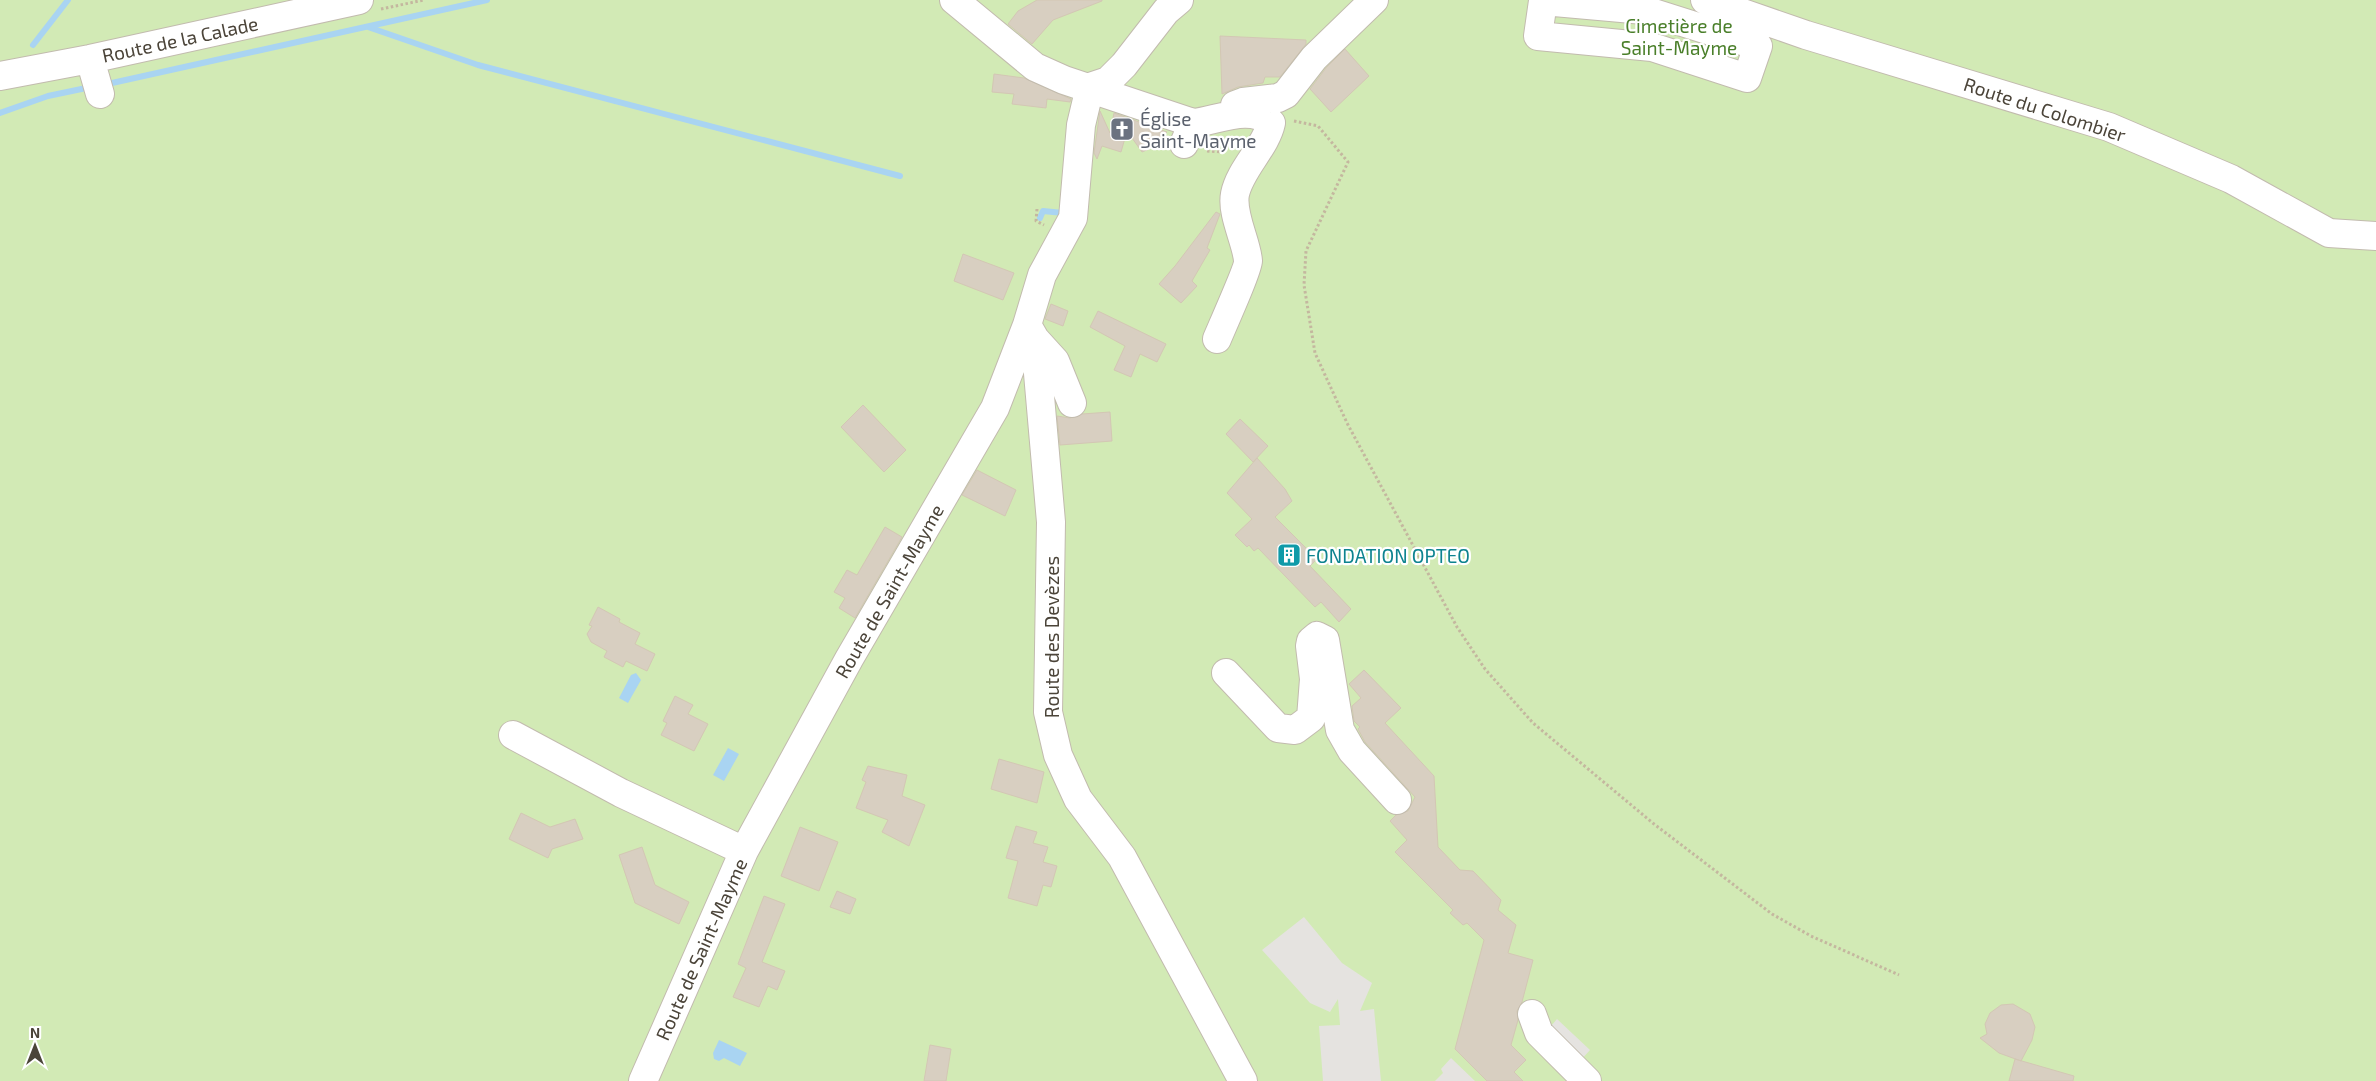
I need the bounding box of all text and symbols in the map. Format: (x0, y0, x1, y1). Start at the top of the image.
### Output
street label: Route de la Calade (100, 11, 260, 67)
park label: Cimetière de Saint-Mayme (1621, 14, 1737, 59)
street label: Route du Colombier (1961, 72, 2129, 146)
place label: Église Saint-Mayme (1140, 107, 1257, 152)
church icon: Église Saint-Mayme (1109, 116, 1135, 142)
street label: Route de Saint-Mayme (830, 500, 948, 682)
building icon: FONDATION OPTEO (1276, 542, 1302, 568)
place label: FONDATION OPTEO (1306, 544, 1470, 567)
street label: Route des Devèzes (1040, 556, 1063, 718)
street label: Route de Saint-Mayme (650, 854, 752, 1044)
north arrow (10, 1021, 60, 1071)
text: N (30, 1024, 40, 1041)

